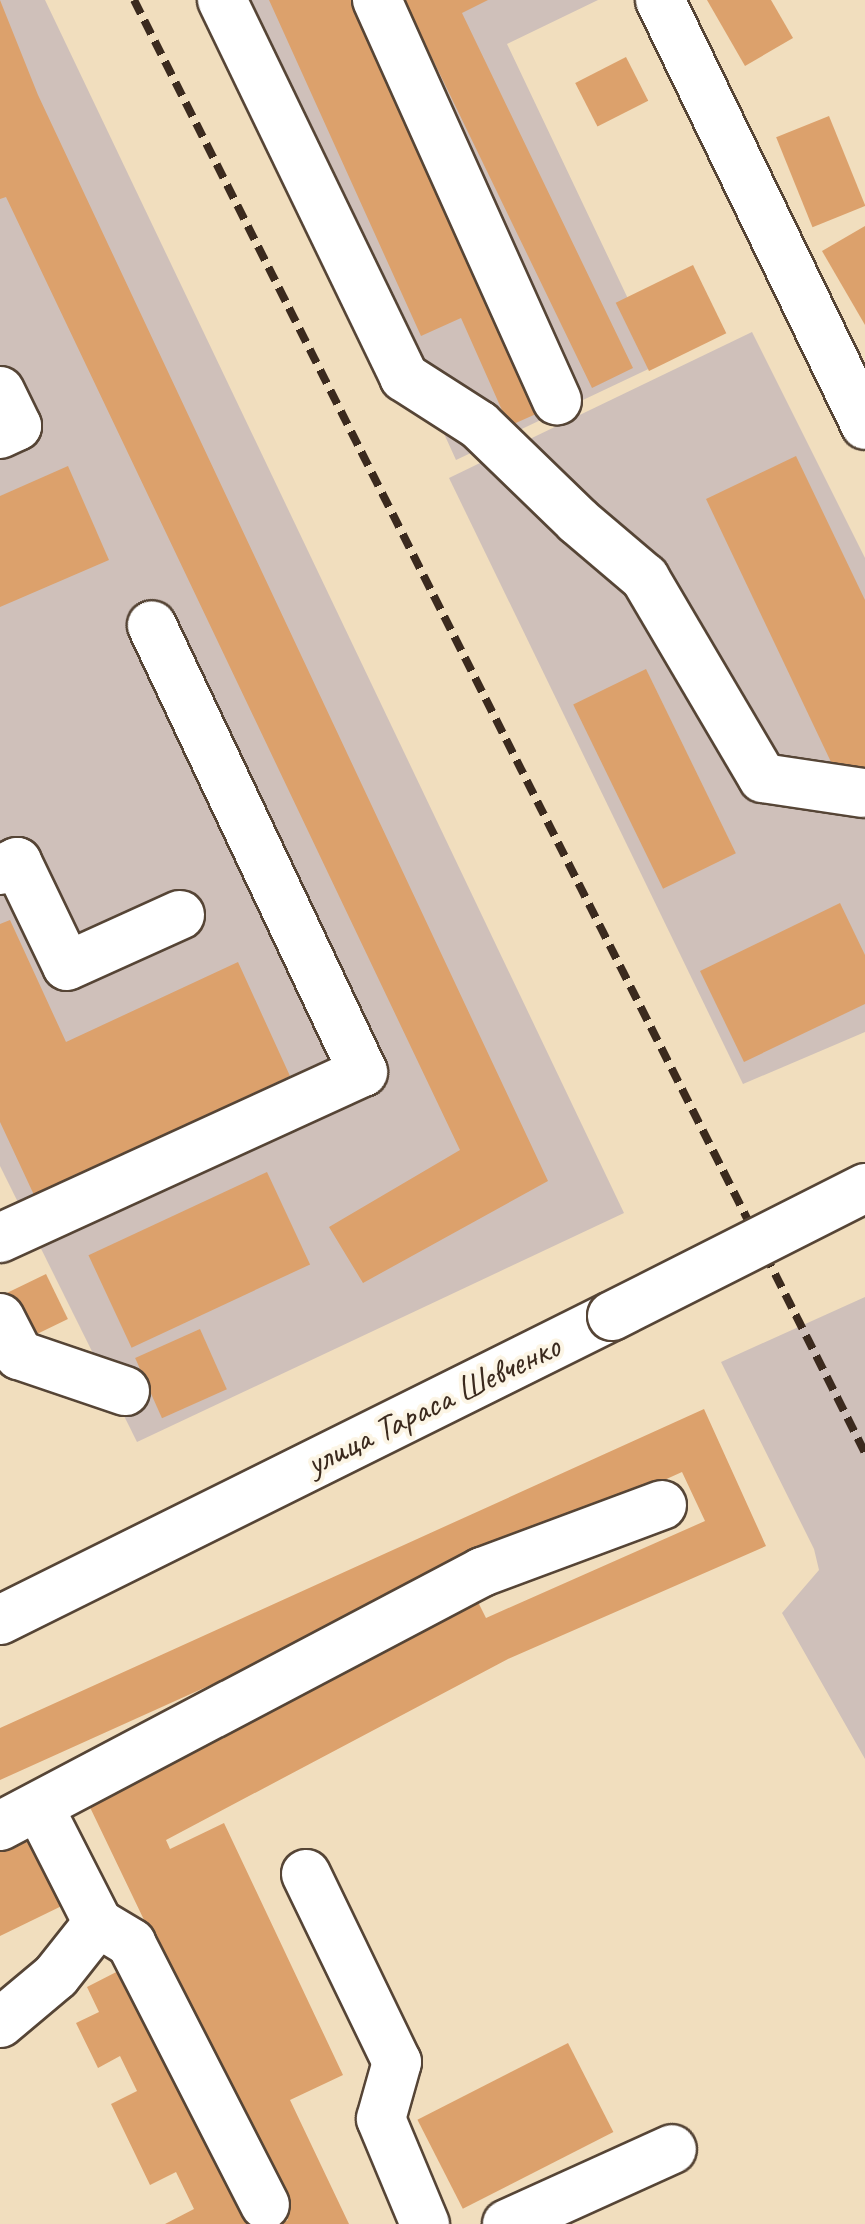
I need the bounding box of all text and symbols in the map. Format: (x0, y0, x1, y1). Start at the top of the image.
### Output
street label: улица Тараса Шевченко (298, 1325, 568, 1485)

